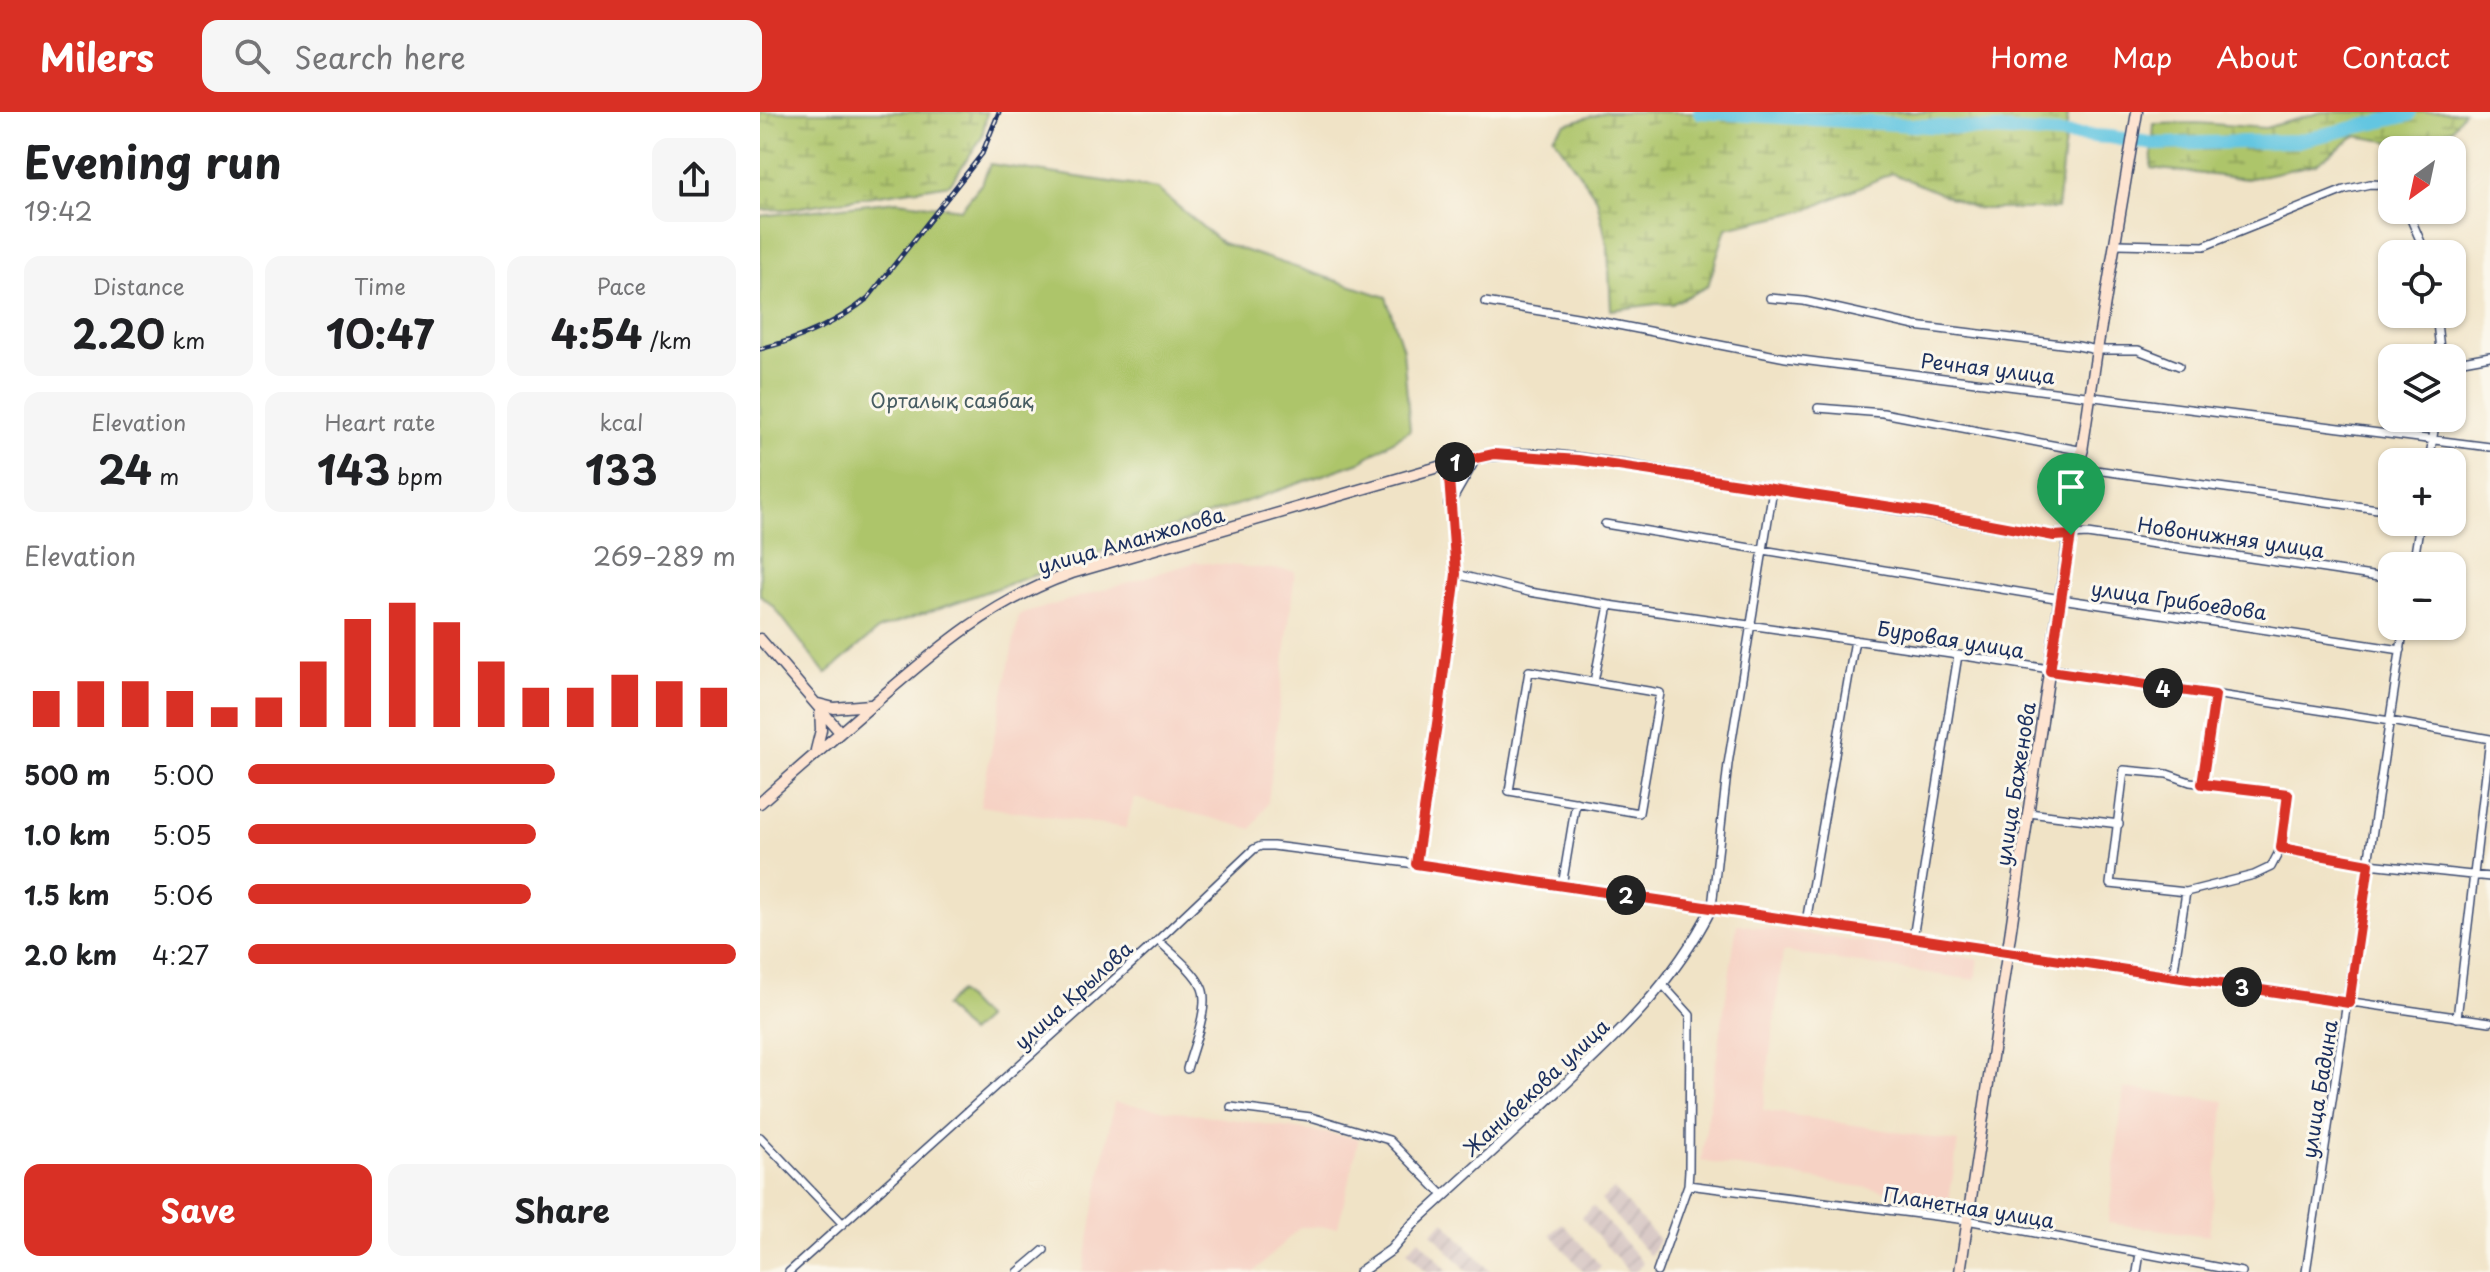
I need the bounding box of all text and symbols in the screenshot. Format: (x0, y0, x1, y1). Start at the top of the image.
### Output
search box (202, 20, 762, 92)
text: Milers (40, 28, 154, 85)
icon: search (230, 34, 274, 78)
text: Search here (294, 34, 466, 79)
text: Home (1990, 35, 2068, 78)
text: Map (2112, 35, 2172, 78)
text: About (2216, 35, 2298, 78)
text: Contact (2342, 35, 2450, 78)
text: Evening run (24, 128, 282, 194)
north arrow (2378, 136, 2466, 224)
map controls (2378, 136, 2466, 640)
button: share (652, 138, 736, 222)
text: 19:42 (24, 191, 93, 230)
button: locate (2378, 240, 2466, 328)
text: Distance (93, 269, 185, 302)
text: Time (354, 269, 406, 302)
text: Pace (596, 269, 646, 302)
text: 2.20 (72, 302, 165, 363)
text: 10:47 (326, 302, 434, 363)
text: 4:54 (551, 302, 643, 363)
text: km (165, 323, 205, 356)
text: /km (643, 323, 692, 356)
button: layers (2378, 344, 2466, 432)
street label: Речная улица (1919, 345, 2057, 391)
park label: Орталық саябақ (870, 385, 1034, 415)
text: Elevation (91, 405, 186, 438)
text: Heart rate (324, 405, 436, 438)
text: kcal (599, 405, 643, 438)
text: 24 (98, 438, 152, 499)
text: 143 (317, 438, 390, 499)
text: 133 (585, 438, 658, 499)
pin: 1 (1435, 442, 1475, 482)
text: 1 (1450, 445, 1460, 478)
button: + (2378, 448, 2466, 536)
pin (2037, 453, 2105, 535)
text: m (152, 459, 179, 492)
text: bpm (390, 459, 443, 492)
icon: arrive (2049, 465, 2093, 509)
street label: улица Аманжолова (1034, 499, 1228, 581)
street label: Новонижняя улица (2136, 509, 2327, 565)
text: Elevation (24, 536, 136, 575)
text: 269–289 m (593, 536, 736, 575)
button: − (2378, 552, 2466, 640)
street label: улица Грибоедова (2089, 573, 2269, 627)
street label: Буровая улица (1875, 613, 2027, 665)
pin: 4 (2143, 668, 2183, 708)
text: 4 (2156, 671, 2170, 704)
street label: улица Баженова (1987, 699, 2043, 868)
text: 500 m (24, 755, 110, 794)
text: 5:00 (152, 755, 214, 794)
text: 1.0 km (24, 815, 111, 854)
text: 5:05 (152, 815, 212, 854)
text: 1.5 km (24, 875, 110, 914)
text: 5:06 (152, 875, 213, 914)
pin: 2 (1606, 875, 1646, 915)
text: 2 (1618, 878, 1634, 911)
street label: улица Крылова (1007, 933, 1139, 1056)
text: 2.0 km (24, 935, 117, 974)
text: 4:27 (152, 935, 209, 974)
pin: 3 (2222, 967, 2262, 1007)
text: 3 (2235, 970, 2249, 1003)
street label: Жанибекова улица (1456, 1011, 1616, 1163)
street label: улица Бадина (2293, 1017, 2345, 1160)
button: Save (24, 1164, 372, 1256)
button: Share (388, 1164, 736, 1256)
street label: Планетная улица (1881, 1179, 2057, 1235)

